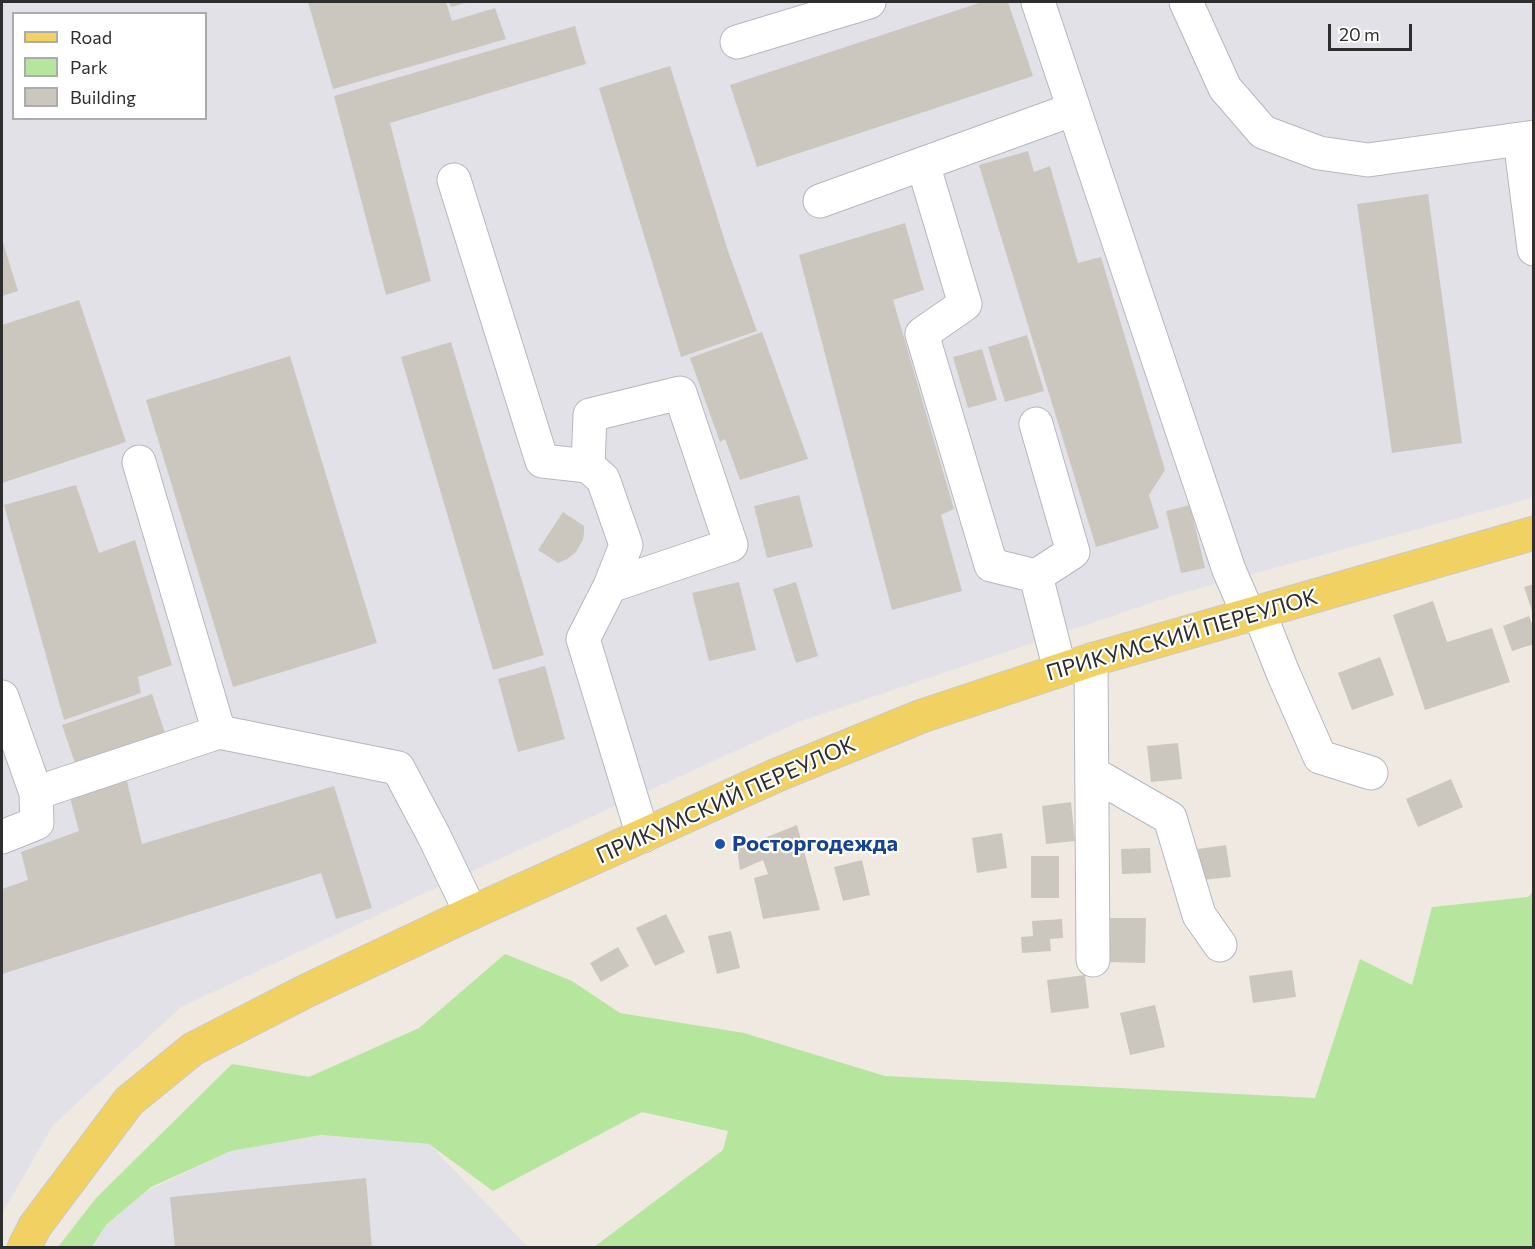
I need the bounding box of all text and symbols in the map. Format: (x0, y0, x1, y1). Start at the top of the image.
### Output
legend (12, 12, 207, 120)
scale bar (1331, 12, 1415, 50)
text: 20 m (1339, 23, 1380, 45)
text: Road (70, 26, 112, 48)
text: Park (70, 56, 108, 78)
text: Building (70, 86, 136, 108)
street label: ПРИКУМСКИЙ ПЕРЕУЛОК (1043, 584, 1321, 686)
street label: ПРИКУМСКИЙ ПЕРЕУЛОК (592, 731, 860, 869)
place label: Росторгодежда (732, 831, 898, 857)
marker: Росторгодежда (713, 837, 727, 851)

